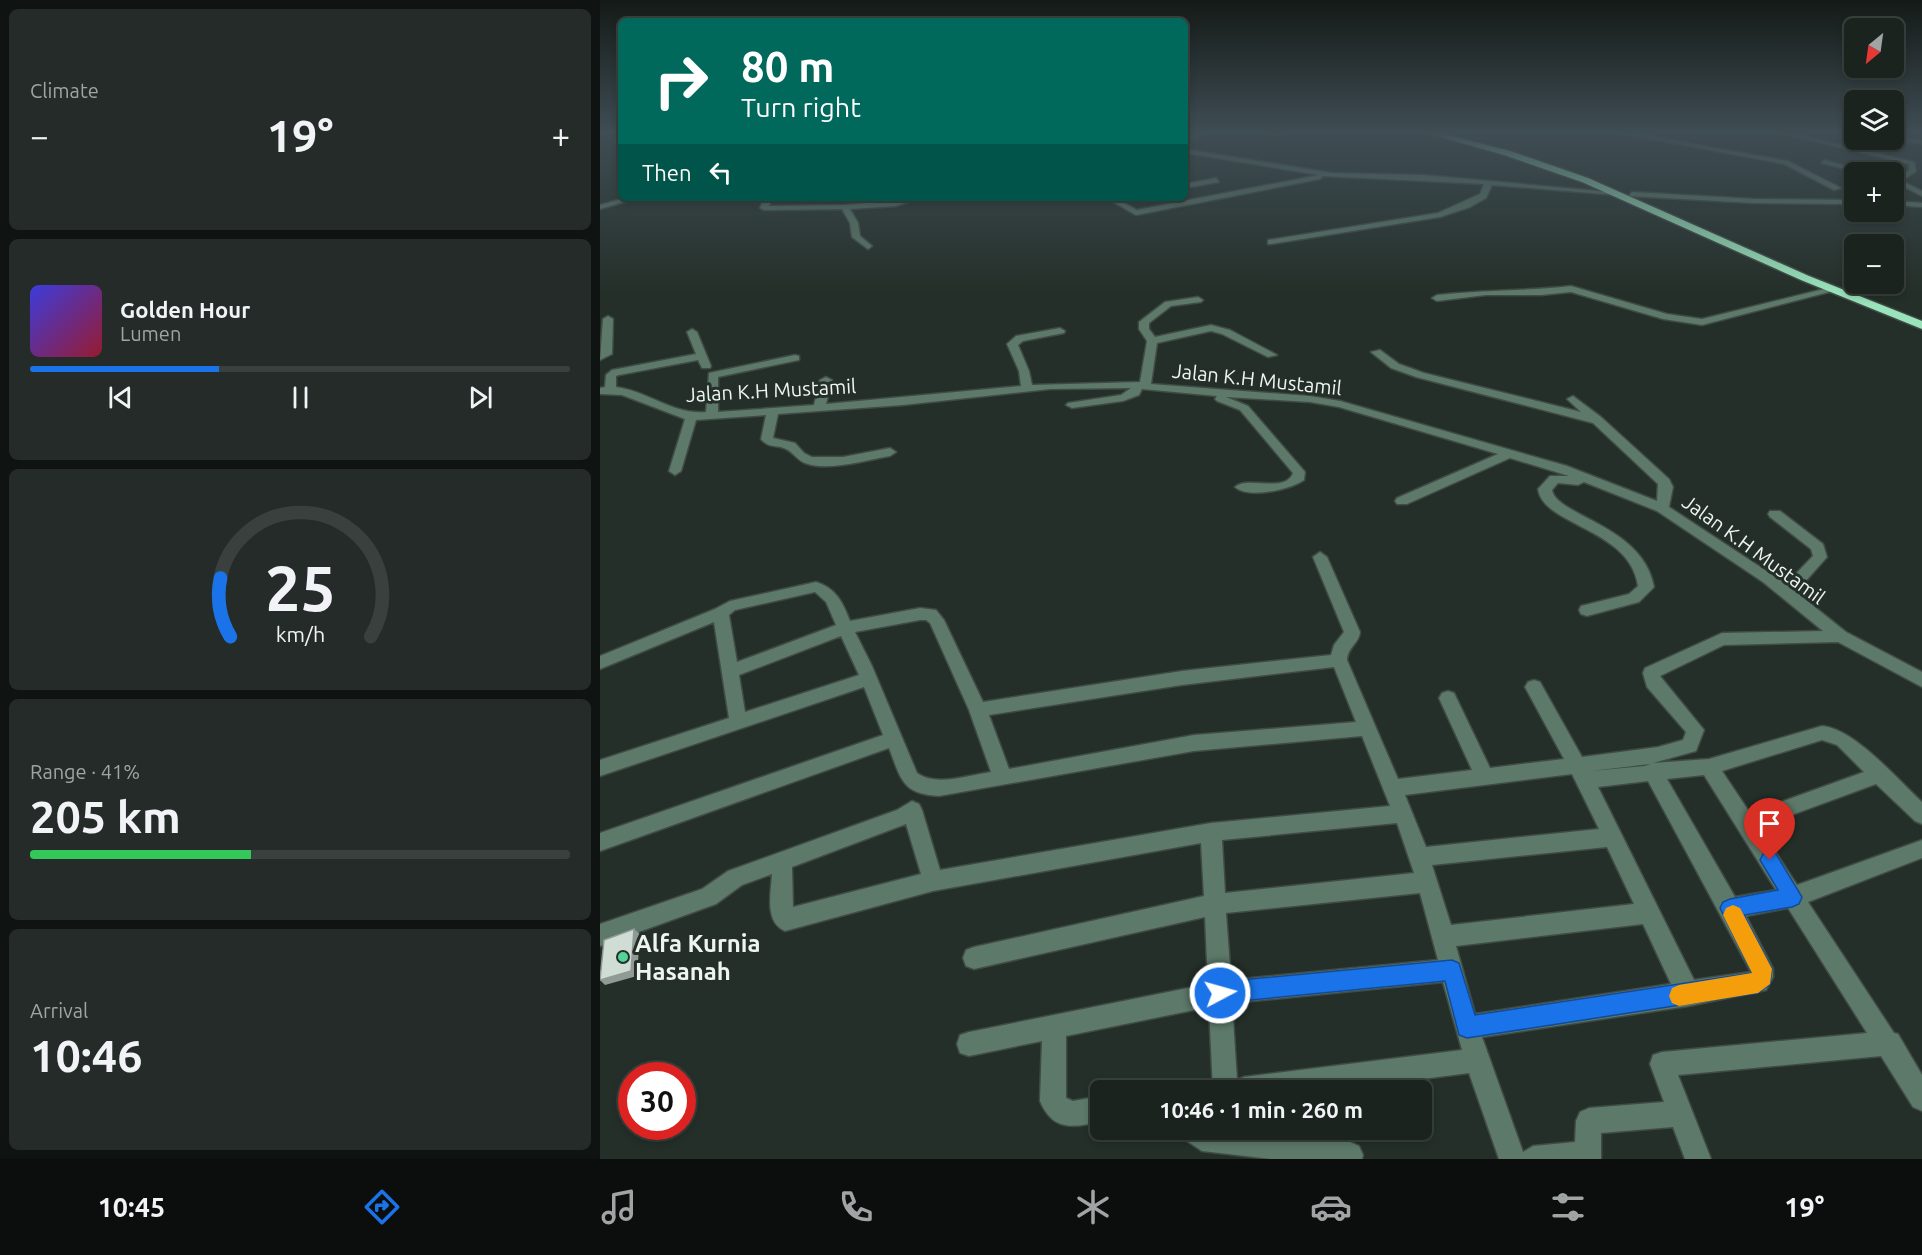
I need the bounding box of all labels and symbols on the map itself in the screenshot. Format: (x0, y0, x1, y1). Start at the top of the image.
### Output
north arrow (1844, 18, 1904, 78)
street label: Jalan K.H Mustamil (1171, 359, 1343, 399)
street label: Jalan K.H Mustamil (685, 374, 857, 406)
street label: Jalan K.H Mustamil (1678, 490, 1830, 608)
pin (1744, 798, 1795, 860)
place label: Alfa Kurnia Hasanah (635, 930, 761, 985)
marker: Alfa Kurnia Hasanah (616, 950, 630, 964)
position arrow (1188, 961, 1252, 1025)
speed limit sign: 30 (618, 1062, 696, 1140)

